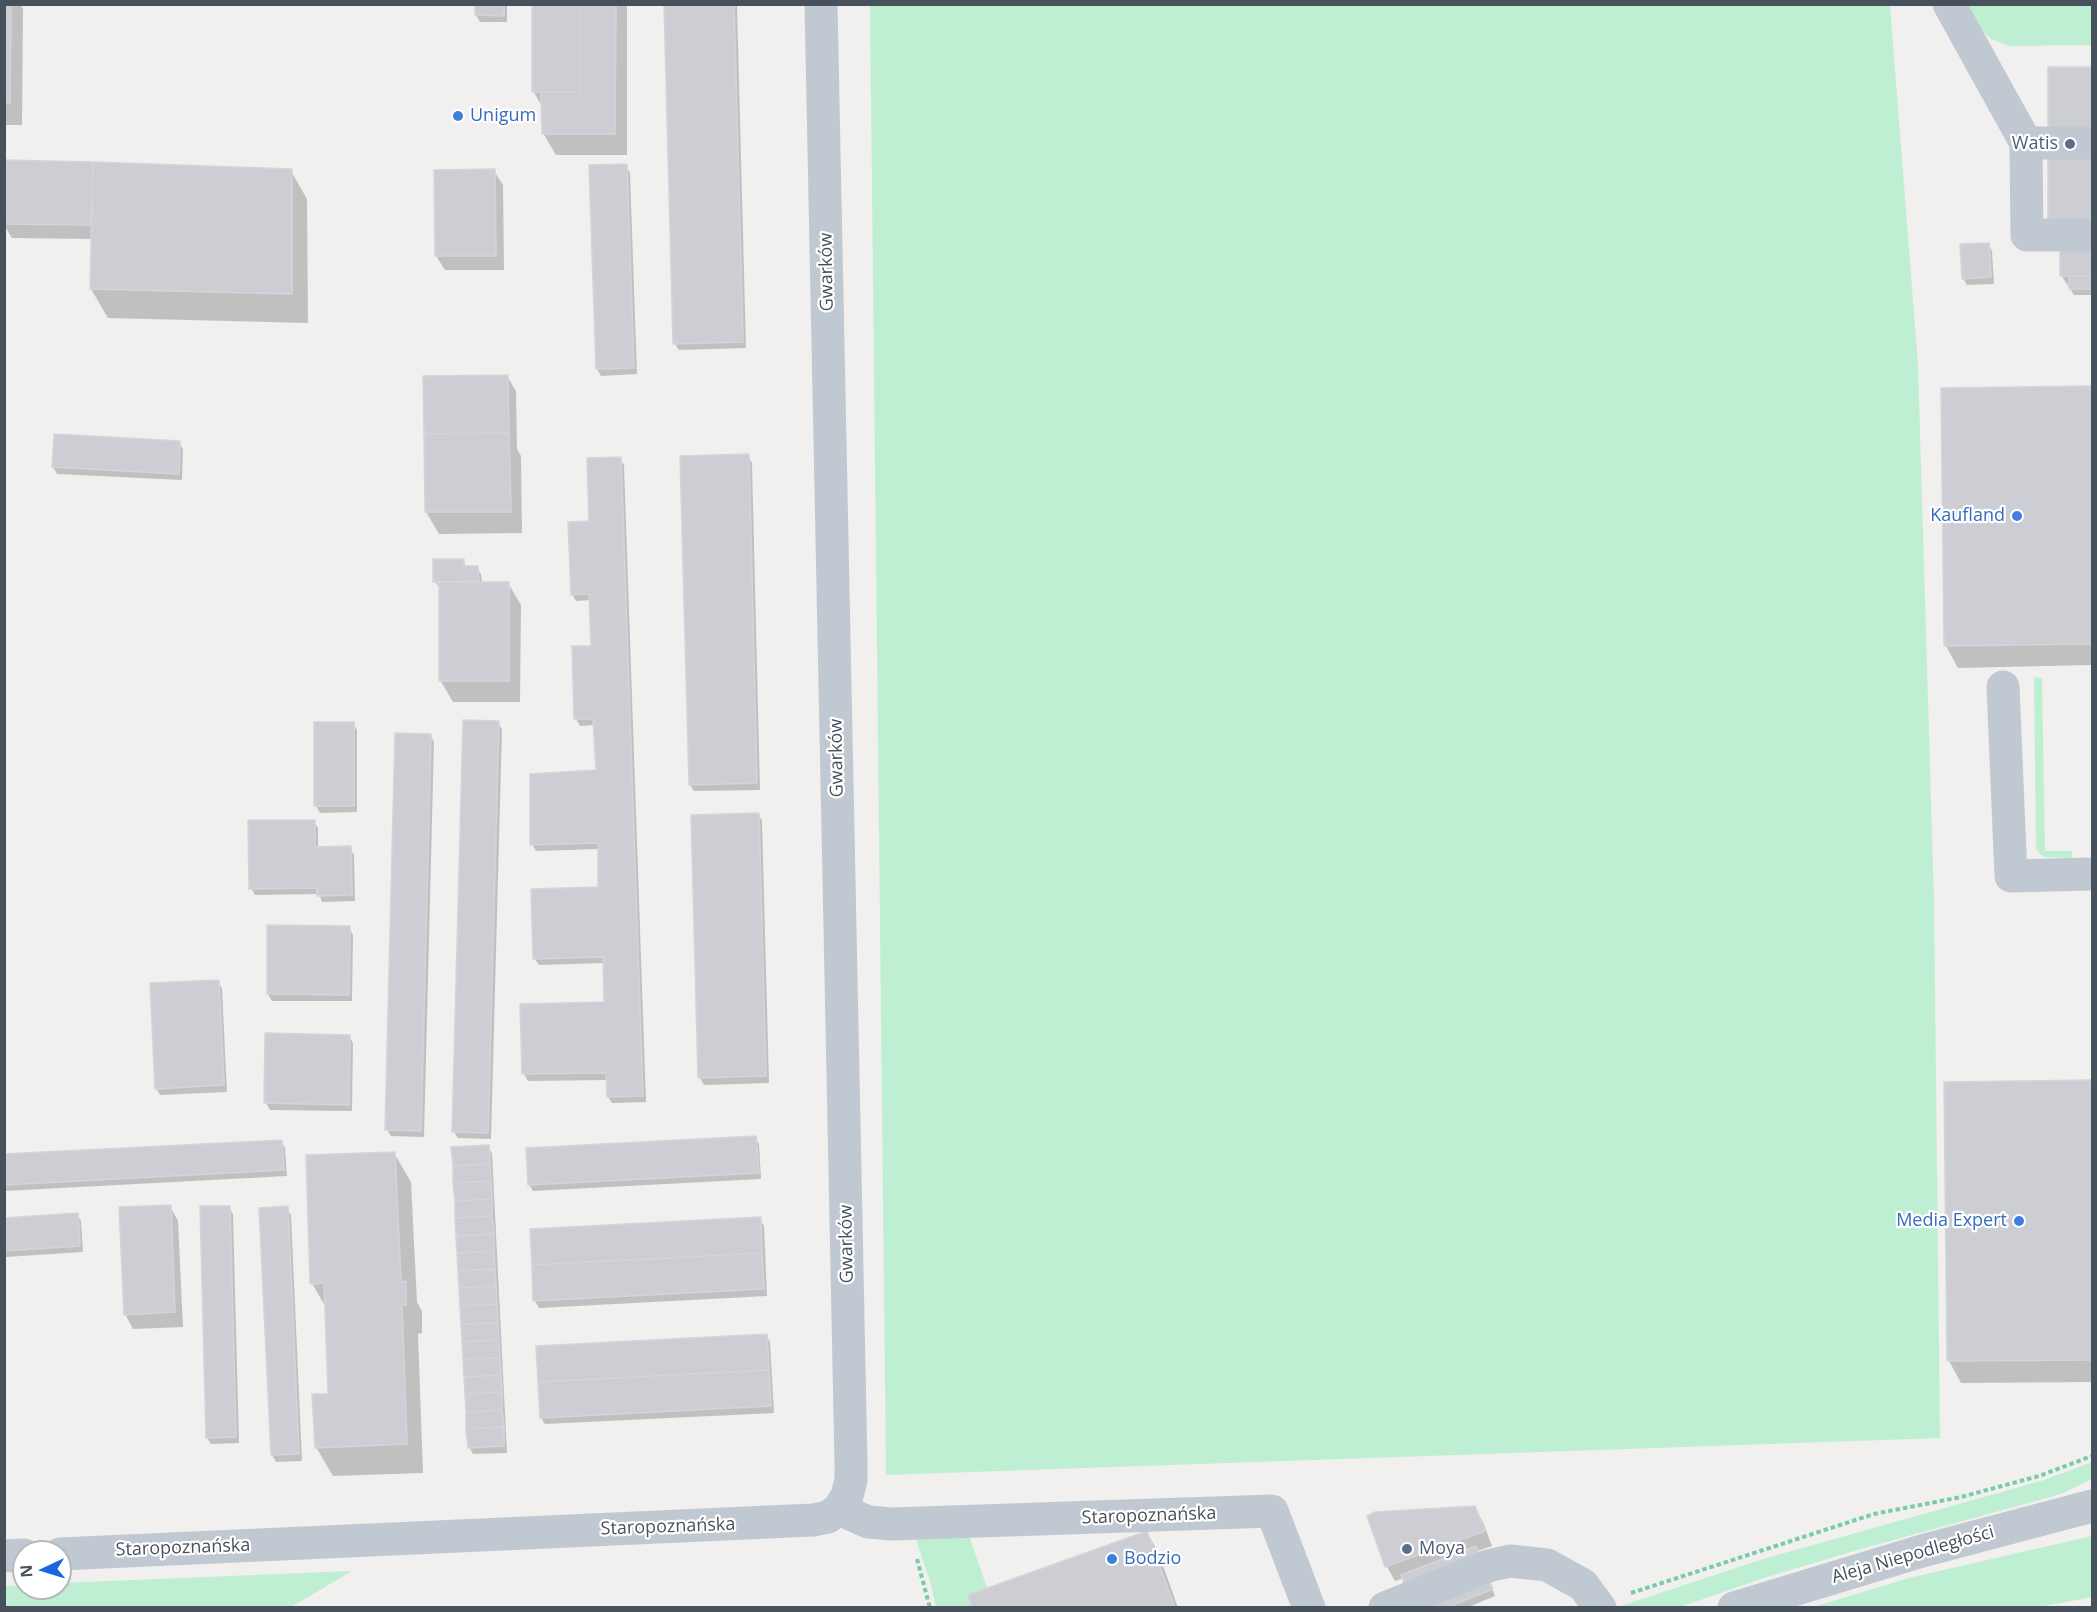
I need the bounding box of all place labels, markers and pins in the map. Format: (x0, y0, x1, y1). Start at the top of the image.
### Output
place label: Unigum (470, 105, 536, 127)
marker: Unigum (451, 109, 465, 123)
place label: Watis (2012, 133, 2058, 155)
marker: Watis (2063, 137, 2077, 151)
place label: Kaufland (1930, 505, 2005, 527)
marker: Kaufland (2010, 509, 2024, 523)
place label: Media Expert (1896, 1210, 2007, 1232)
marker: Media Expert (2012, 1214, 2026, 1228)
place label: Moya (1419, 1538, 1465, 1560)
marker: Moya (1400, 1542, 1414, 1556)
place label: Bodzio (1124, 1548, 1181, 1570)
marker: Bodzio (1105, 1552, 1119, 1566)

